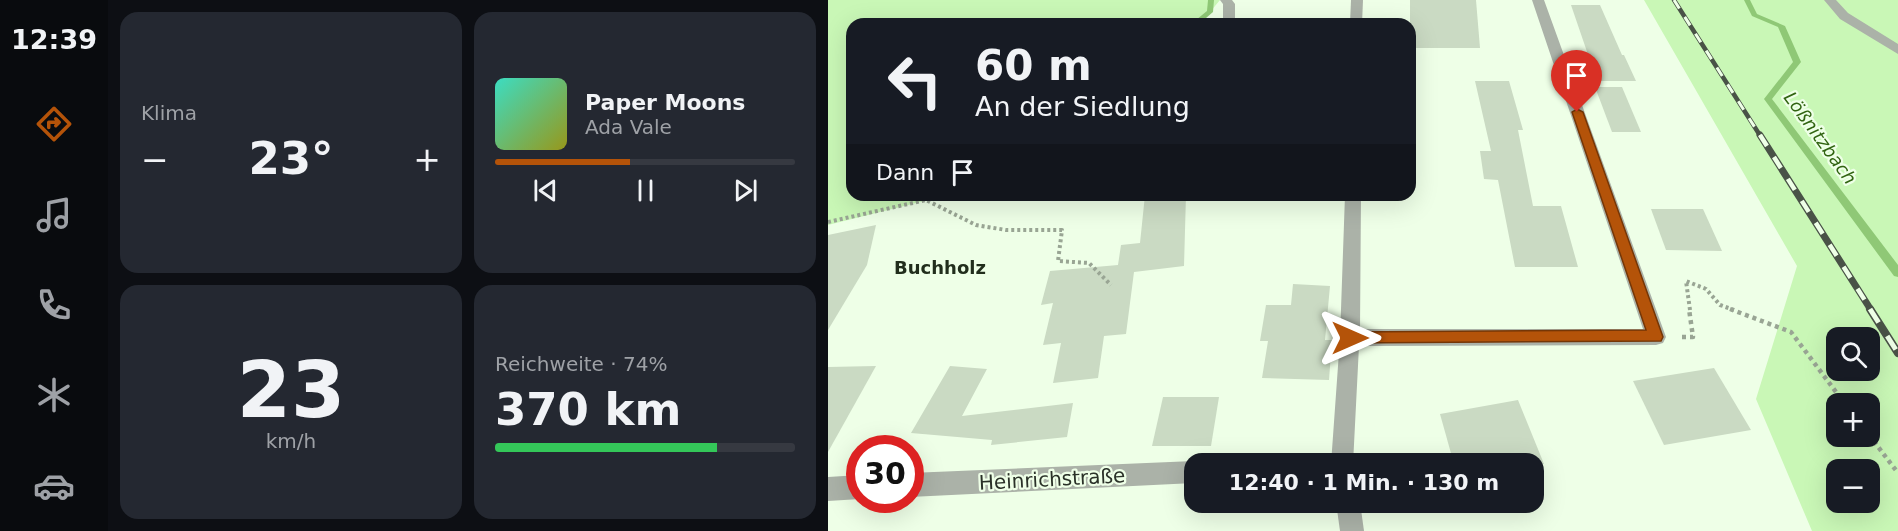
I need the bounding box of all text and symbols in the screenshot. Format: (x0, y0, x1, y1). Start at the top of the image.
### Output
text: 12:39 (11, 24, 97, 55)
text: 60 m (975, 41, 1092, 90)
icon: left (876, 42, 954, 120)
pin (1551, 50, 1602, 112)
icon: arrive (1560, 59, 1593, 92)
water label: Lößnitzbach (1780, 87, 1861, 188)
text: Paper Moons (585, 90, 745, 115)
text: An der Siedlung (975, 91, 1190, 122)
text: Klima (141, 101, 197, 125)
icon: directions (33, 103, 75, 145)
text: Ada Vale (585, 115, 672, 139)
text: 23° (248, 132, 334, 185)
text: − (141, 140, 169, 179)
text: + (413, 140, 441, 179)
icon: arrive (946, 156, 979, 189)
text: Dann (876, 160, 934, 185)
icon: previous (529, 174, 562, 207)
icon: pause (629, 174, 662, 207)
icon: next (729, 174, 762, 207)
icon: music (33, 194, 75, 236)
district label: Buchholz (894, 257, 986, 278)
icon: phone (33, 284, 75, 326)
position arrow (1318, 306, 1382, 370)
map controls (1826, 327, 1880, 513)
button: search (1826, 327, 1880, 381)
text: 23 (237, 345, 345, 435)
text: Reichweite · 74% (495, 352, 667, 376)
icon: climate (33, 374, 75, 416)
text: 370 km (495, 383, 681, 436)
button: + (1826, 393, 1880, 447)
text: km/h (266, 429, 316, 453)
speed limit sign: 30 (846, 435, 924, 513)
button: − (1826, 459, 1880, 513)
street label: Heinrichstraße (978, 463, 1126, 495)
icon: car (33, 465, 75, 507)
text: 12:40 · 1 Min. · 130 m (1229, 470, 1499, 495)

